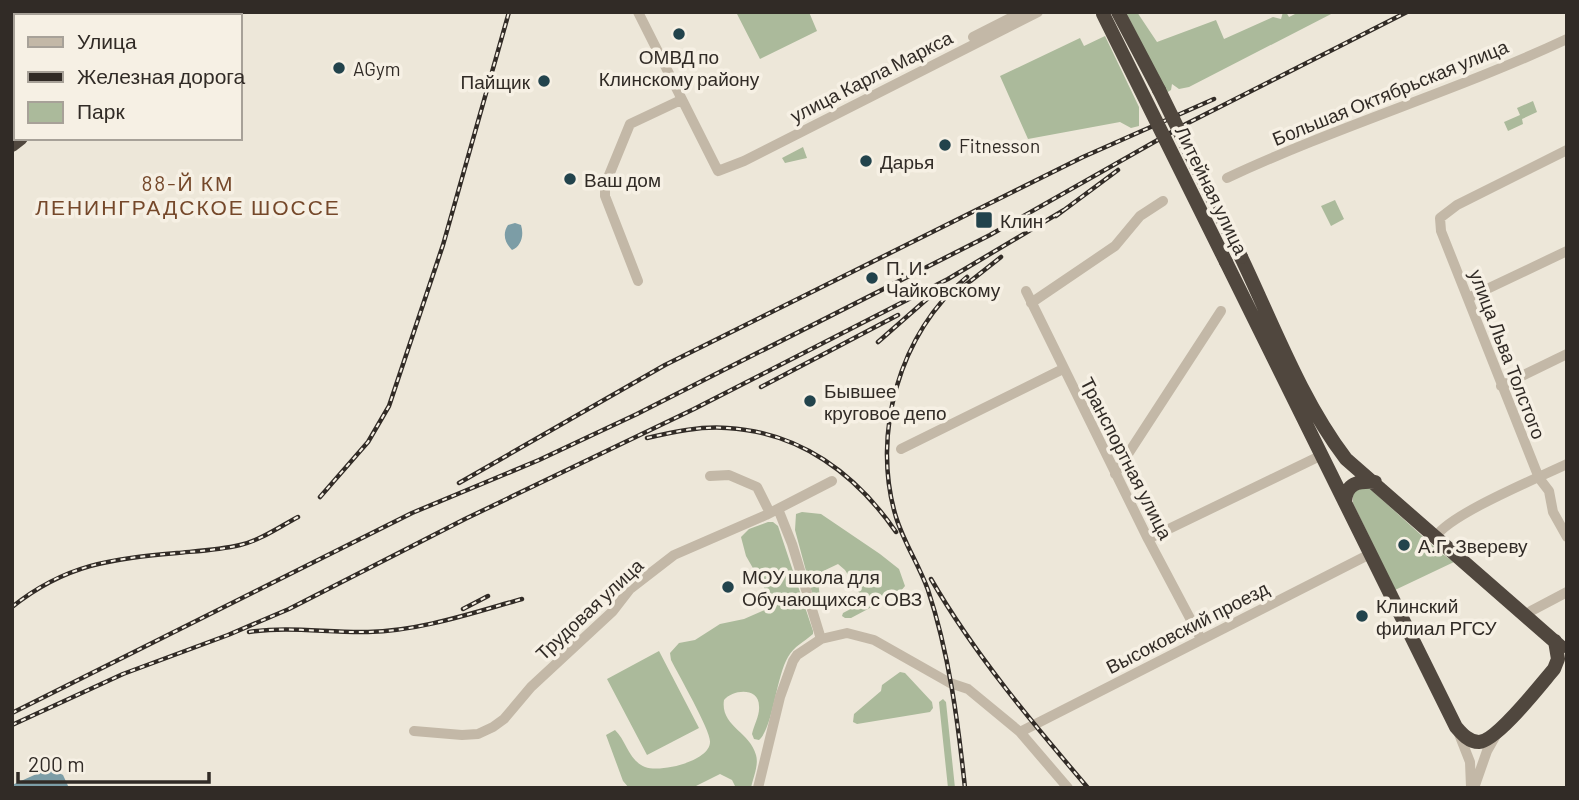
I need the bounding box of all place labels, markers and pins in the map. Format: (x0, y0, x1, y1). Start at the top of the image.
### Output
marker: ОМВД по Клинскому району (671, 26, 687, 42)
place label: ОМВД по Клинскому району (599, 45, 760, 90)
place label: AGym (353, 57, 400, 80)
marker: AGym (331, 60, 347, 76)
place label: Пайщик (461, 70, 531, 93)
marker: Пайщик (536, 73, 552, 89)
place label: Fitnesson (959, 134, 1040, 157)
marker: Fitnesson (937, 137, 953, 153)
place label: Дарья (880, 150, 934, 173)
marker: Дарья (858, 153, 874, 169)
place label: Ваш дом (584, 168, 661, 191)
marker: Ваш дом (562, 171, 578, 187)
place label: Клин (1000, 209, 1043, 232)
marker: Клин (974, 210, 994, 230)
place label: П. И. Чайковскому (886, 256, 1001, 301)
marker: П. И. Чайковскому (864, 270, 880, 286)
place label: Бывшее круговое депо (824, 379, 947, 424)
marker: Бывшее круговое депо (802, 393, 818, 409)
place label: А.Г. Звереву (1418, 534, 1528, 557)
marker: А.Г. Звереву (1396, 537, 1412, 553)
place label: МОУ школа для Обучающихся с ОВЗ (742, 565, 922, 610)
marker: МОУ школа для Обучающихся с ОВЗ (720, 579, 736, 595)
place label: Клинский филиал РГСУ (1376, 594, 1498, 639)
marker: Клинский филиал РГСУ (1354, 608, 1370, 624)

